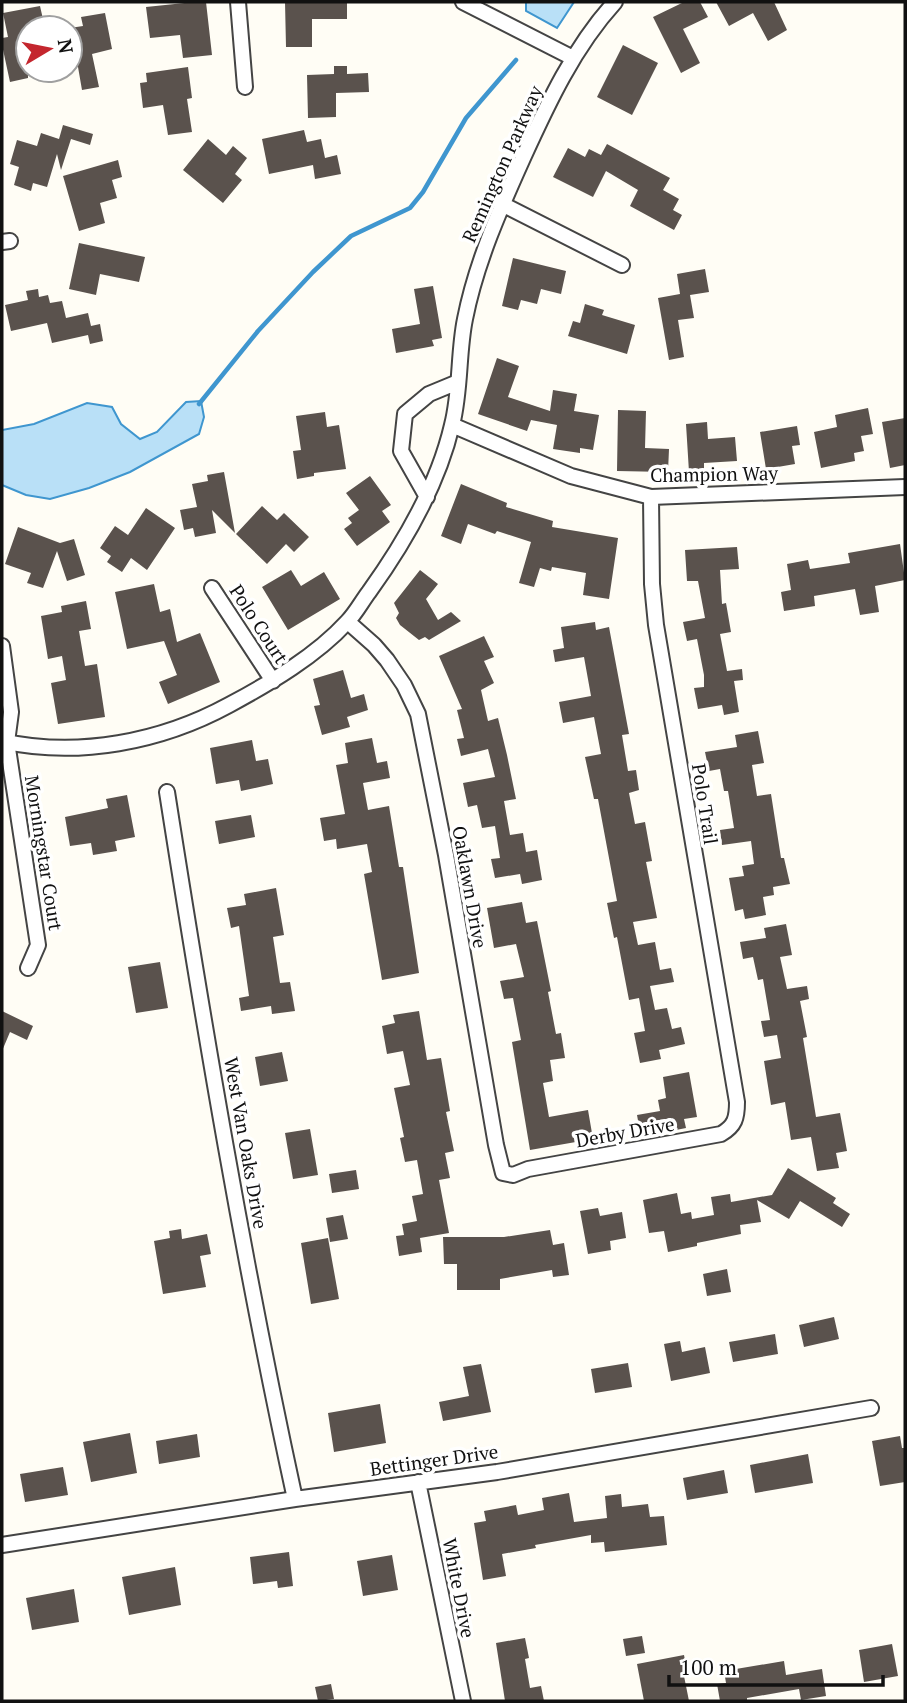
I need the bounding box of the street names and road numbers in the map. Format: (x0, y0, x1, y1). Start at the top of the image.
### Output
street label: Remington Parkway (456, 81, 548, 246)
street label: Champion Way (650, 460, 779, 487)
street label: Polo Court (225, 579, 294, 668)
street label: Polo Trail (687, 762, 724, 846)
street label: Morningstar Court (20, 773, 69, 932)
street label: Oaklawn Drive (447, 824, 494, 950)
street label: West Van Oaks Drive (219, 1055, 274, 1231)
street label: Derby Drive (574, 1111, 676, 1152)
street label: Bettinger Drive (368, 1438, 500, 1481)
street label: White Drive (438, 1536, 481, 1640)

